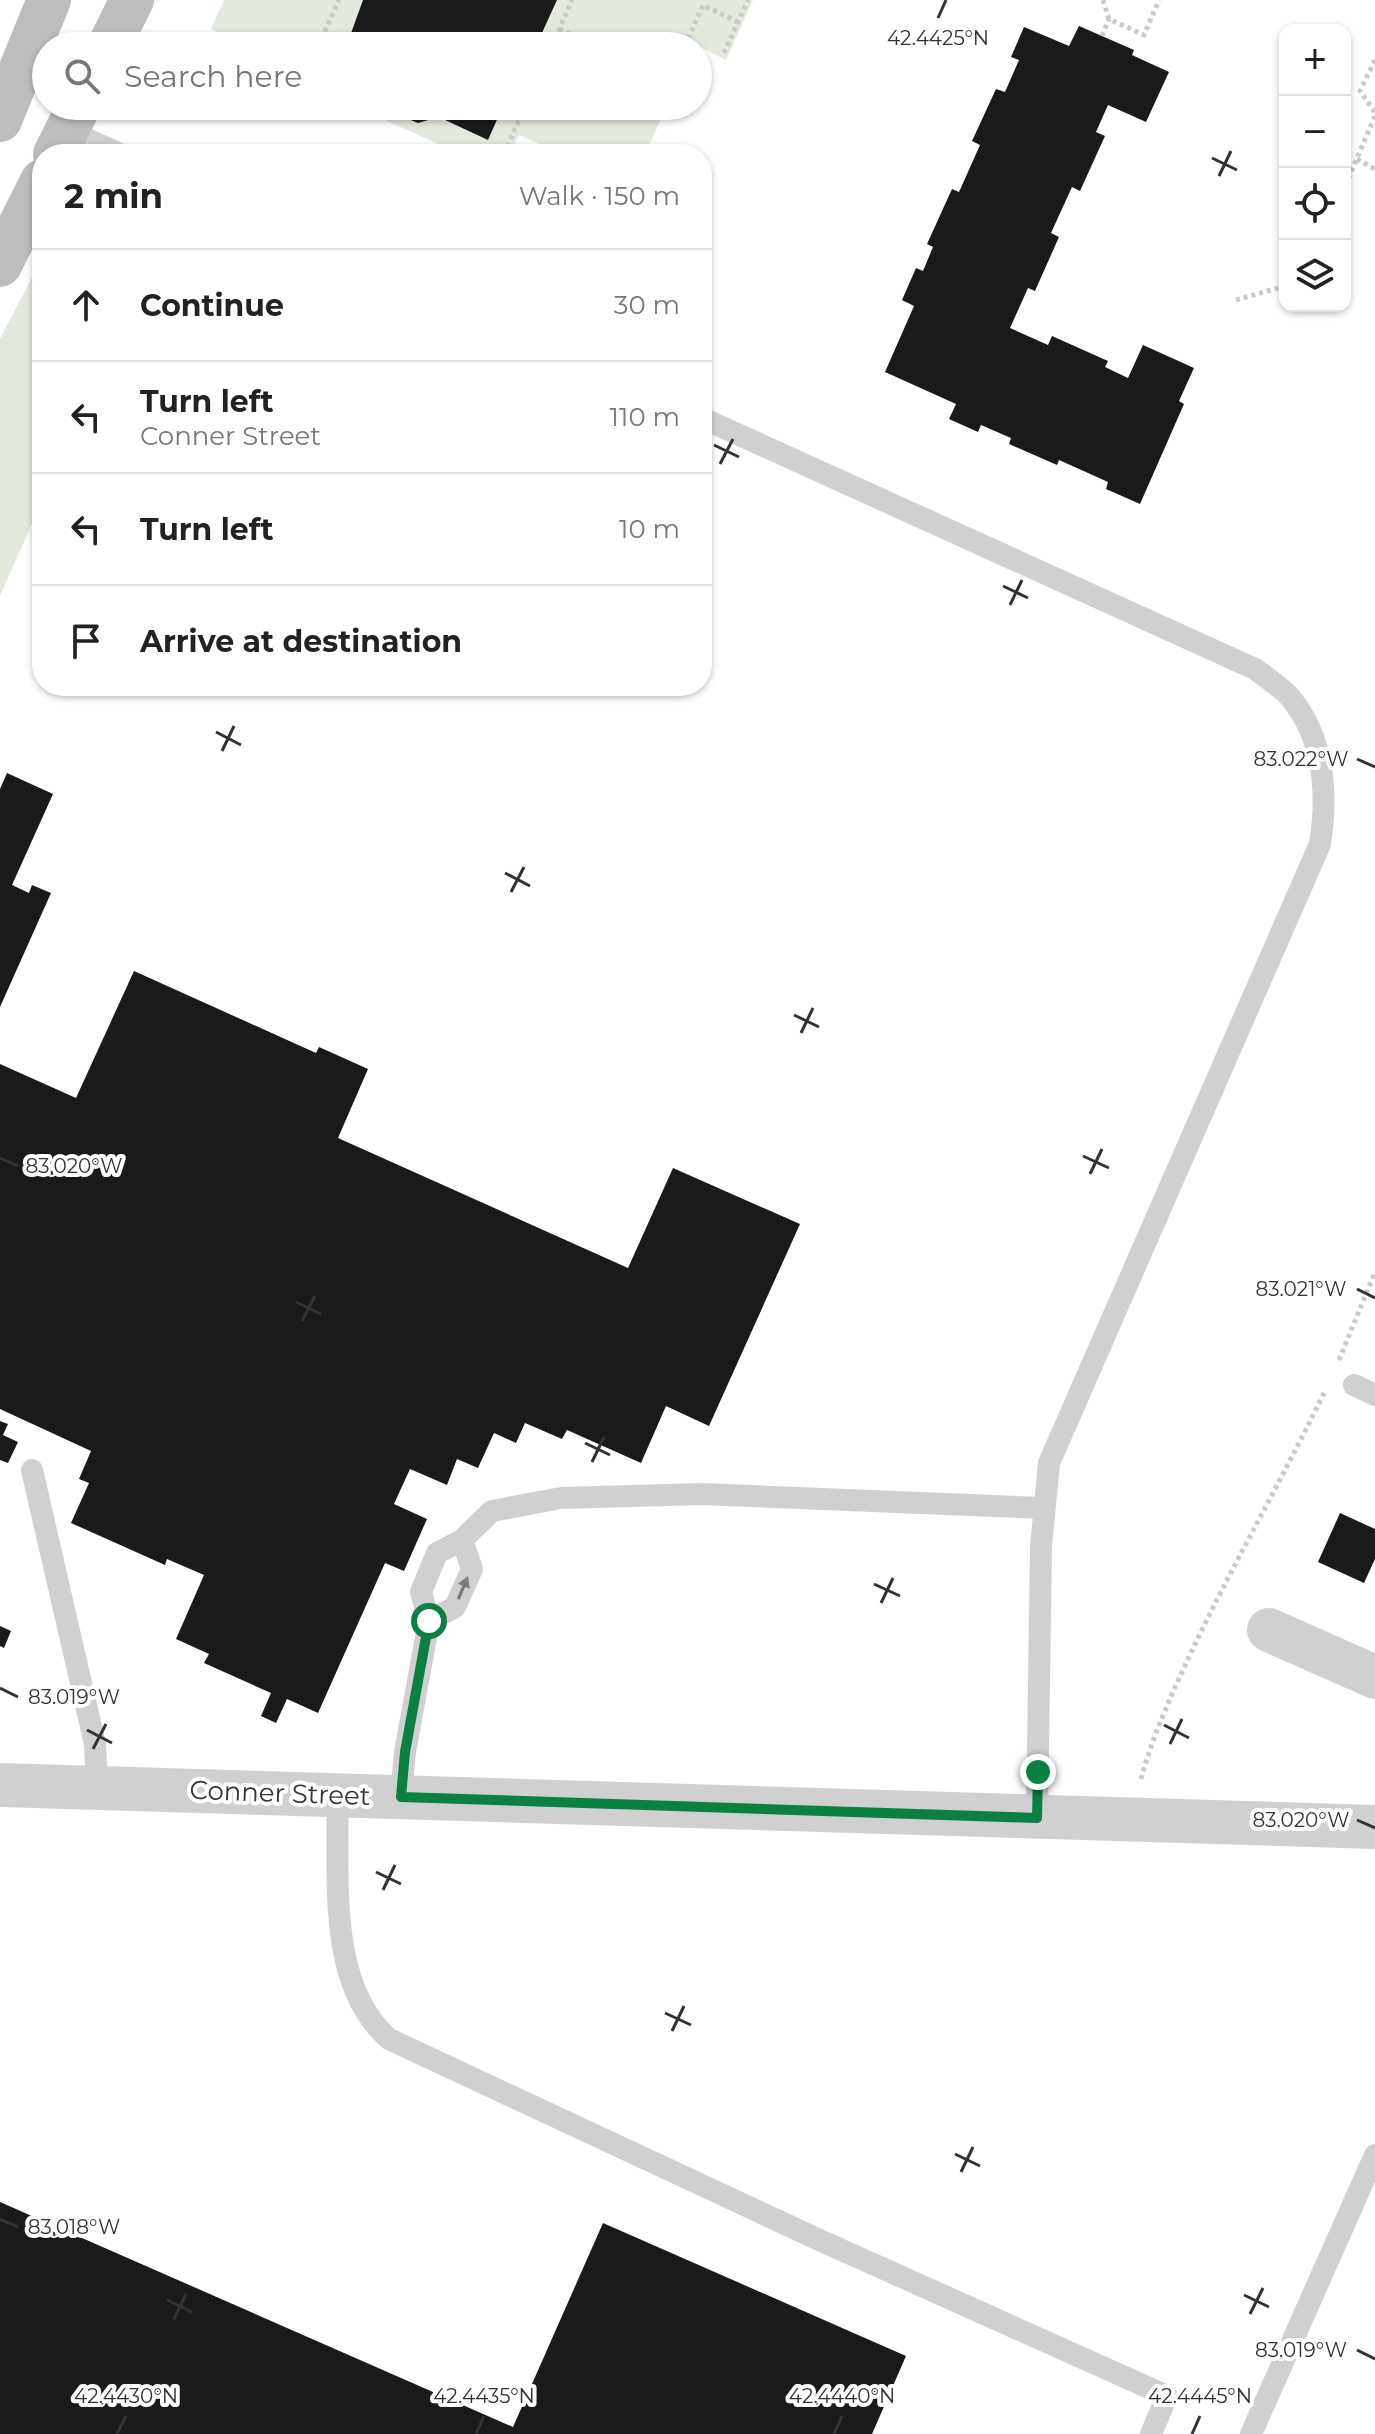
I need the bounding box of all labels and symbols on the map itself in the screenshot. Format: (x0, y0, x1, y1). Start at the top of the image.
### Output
text: 42.4425°N (887, 26, 989, 50)
text: 83.022°W (1253, 747, 1349, 771)
text: 83.020°W (25, 1154, 123, 1178)
text: 83.021°W (1255, 1277, 1347, 1301)
one-way arrow (457, 1576, 470, 1600)
route start (411, 1603, 447, 1639)
text: 83.019°W (28, 1685, 120, 1709)
route end (1020, 1754, 1056, 1790)
street label: Conner Street (189, 1774, 371, 1812)
text: 83.020°W (1252, 1808, 1350, 1832)
text: 83.018°W (28, 2215, 120, 2239)
text: 83.019°W (1255, 2338, 1347, 2362)
text: 42.4430°N (74, 2384, 178, 2408)
text: 42.4435°N (433, 2384, 535, 2408)
text: 42.4440°N (789, 2384, 895, 2408)
text: 42.4445°N (1148, 2384, 1252, 2408)

